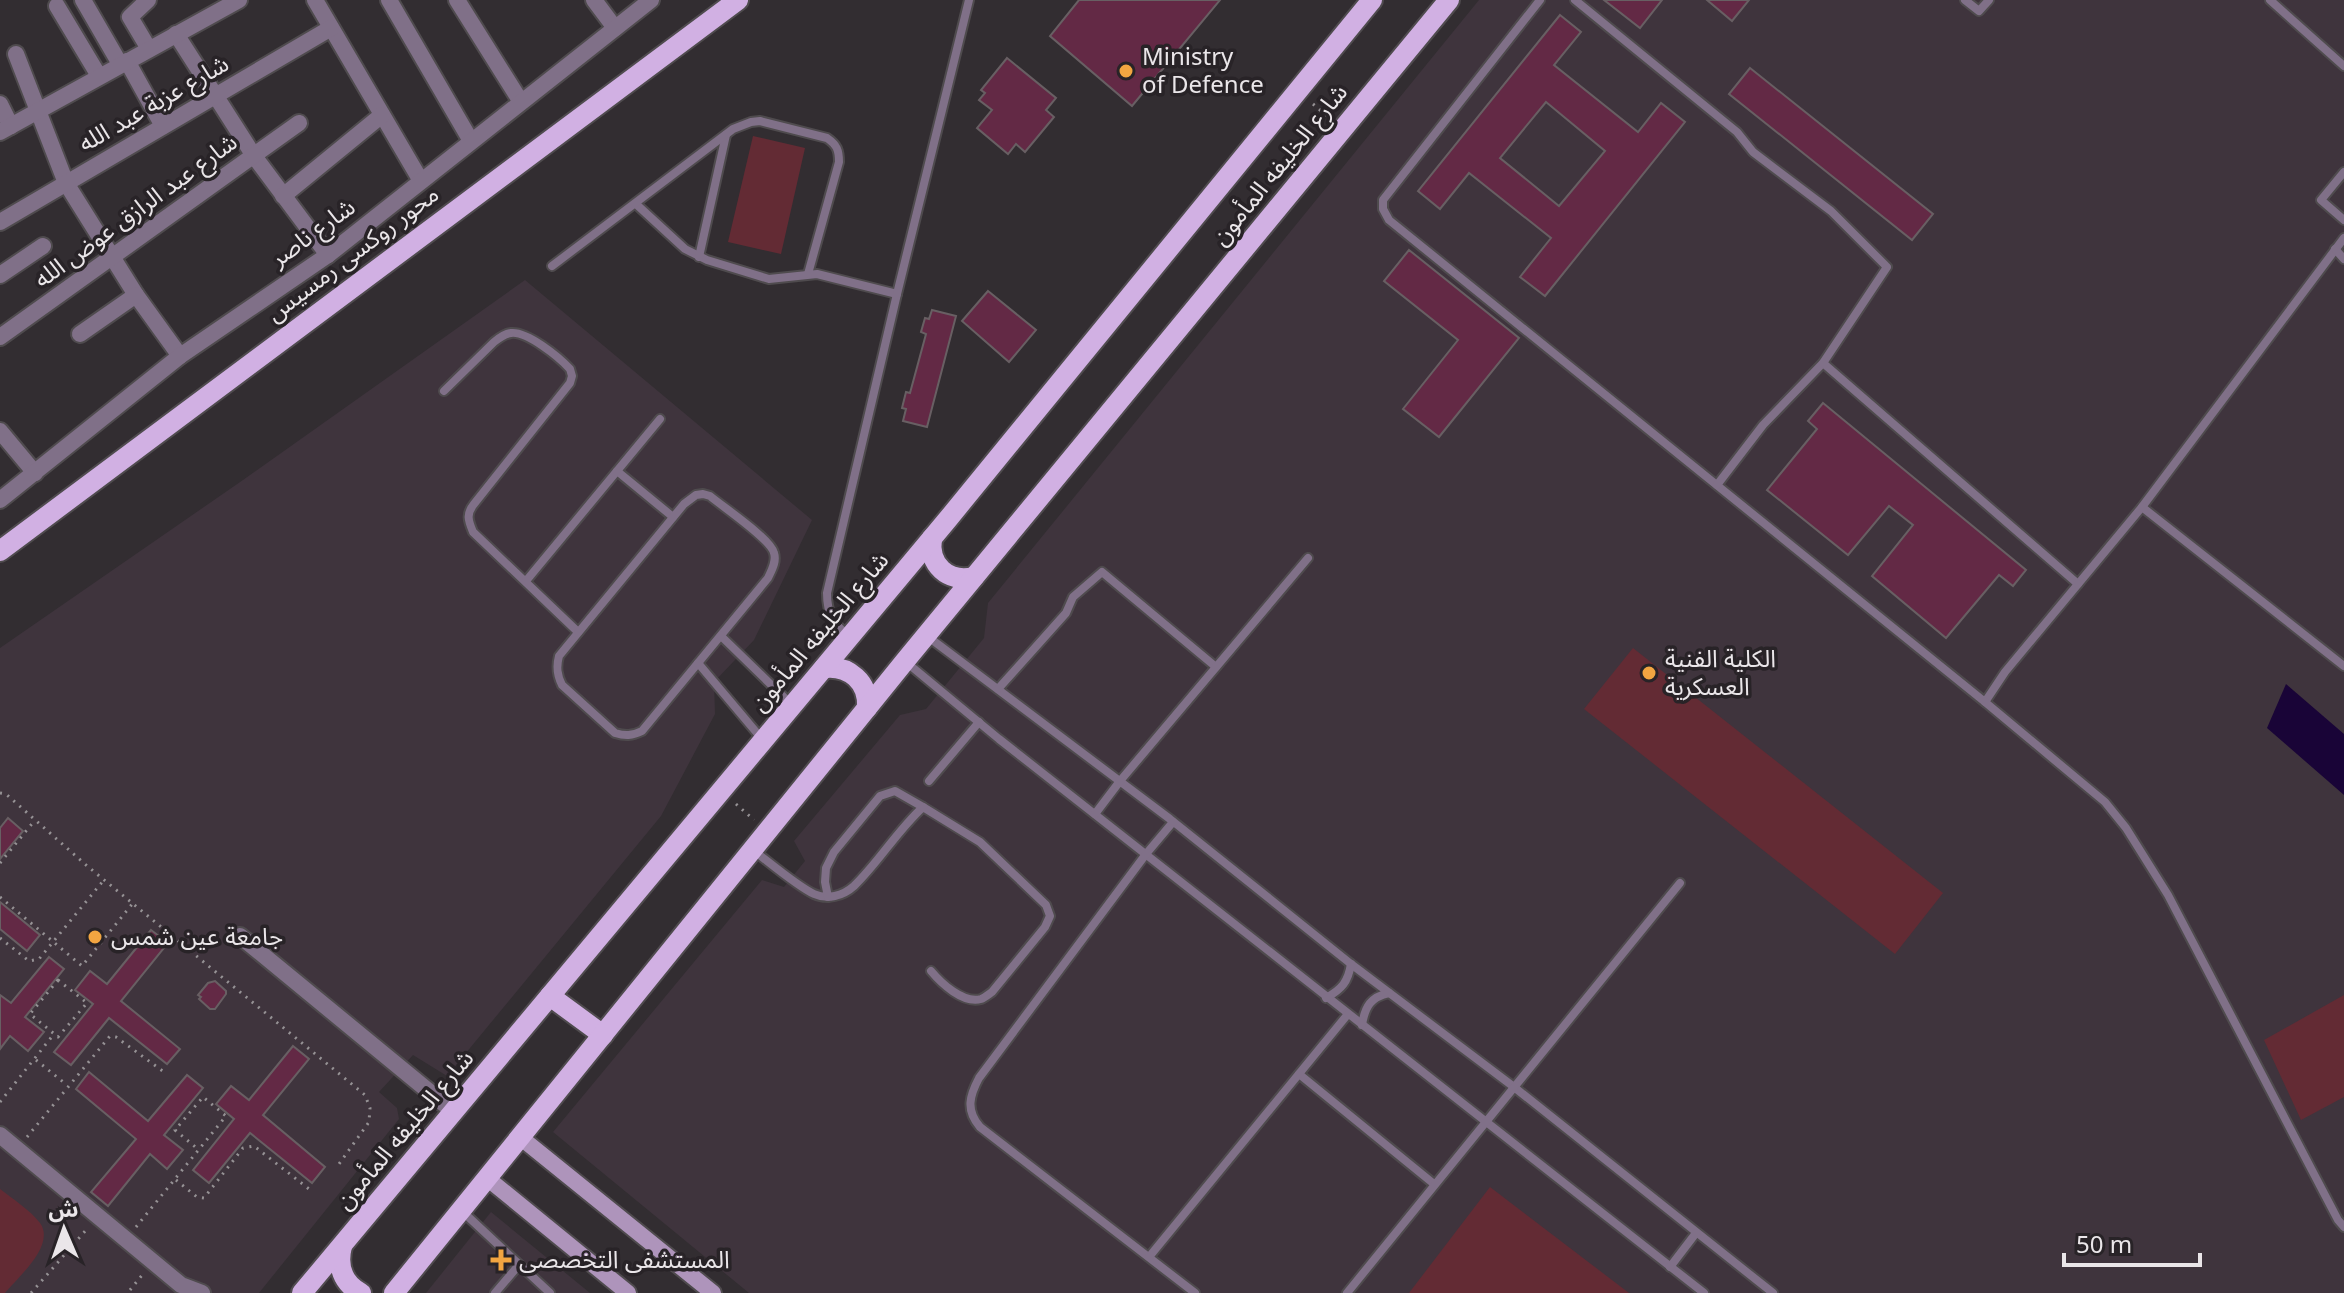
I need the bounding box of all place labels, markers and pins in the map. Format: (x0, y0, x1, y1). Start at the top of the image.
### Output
place label: Ministry of Defence (1142, 32, 1264, 111)
marker: Ministry of Defence (1117, 62, 1135, 80)
place label: الكلية الفنية العسكرية (1665, 634, 1776, 713)
marker: الكلية الفنية العسكرية (1640, 664, 1658, 682)
place label: جامعة عين شمس (111, 912, 283, 963)
marker: جامعة عين شمس (86, 928, 104, 946)
place label: المستشفى التخصصى (519, 1235, 730, 1286)
marker: المستشفى التخصصى (490, 1249, 512, 1271)

